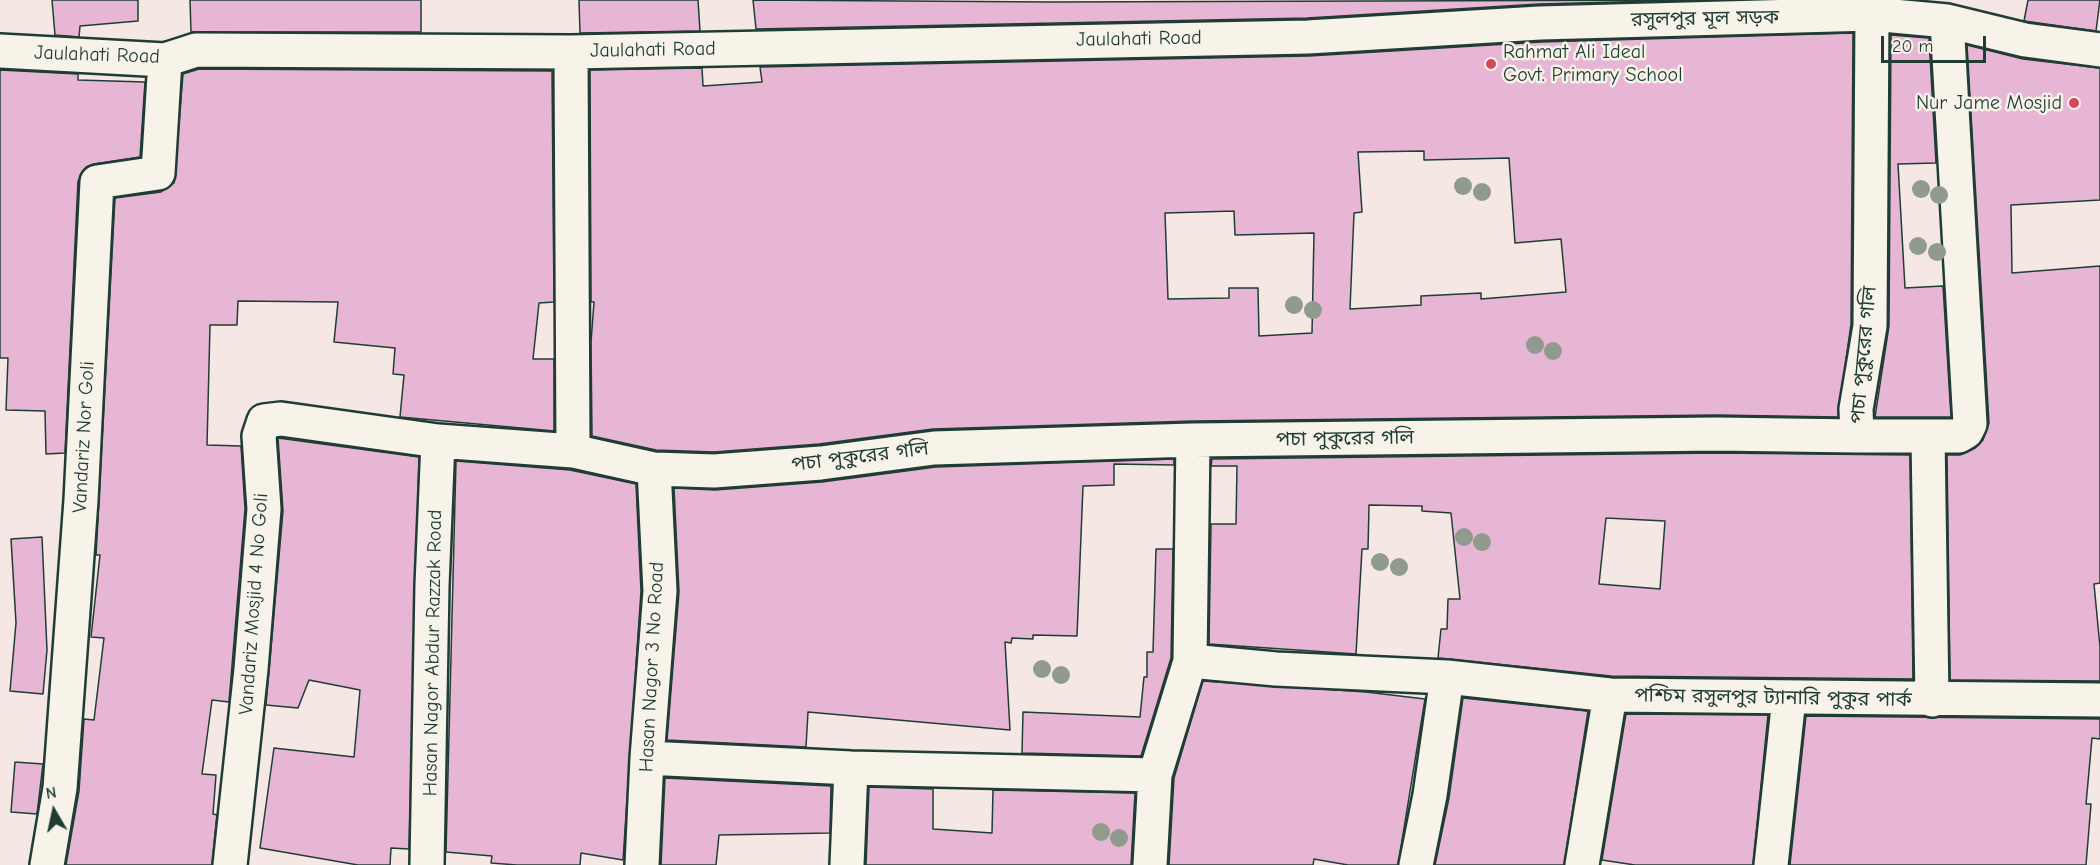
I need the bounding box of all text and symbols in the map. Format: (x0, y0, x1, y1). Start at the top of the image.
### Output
street label: রসুলপুর মূল সড়ক (1631, 6, 1779, 32)
scale bar (1884, 24, 1989, 62)
street label: Jaulahati Road (1076, 26, 1202, 52)
text: 20 m (1892, 36, 1933, 57)
street label: Jaulahati Road (590, 37, 716, 63)
place label: Rahmat Ali Ideal Govt. Primary School (1503, 40, 1683, 87)
street label: Jaulahati Road (34, 41, 160, 69)
marker: Rahmat Ali Ideal Govt. Primary School (1484, 57, 1498, 71)
place label: Nur Jame Mosjid (1916, 91, 2062, 115)
marker: Nur Jame Mosjid (2067, 96, 2081, 110)
street label: পচা পুকুরের গলি (1846, 285, 1882, 425)
street label: Vandariz Nor Goli (68, 361, 100, 513)
street label: পচা পুকুরের গলি (1276, 426, 1414, 452)
street label: পচা পুকুরের গলি (790, 437, 930, 477)
street label: Vandariz Mosjid 4 No Goli (234, 492, 274, 716)
street label: Hasan Nagor Abdur Razzak Road (418, 509, 448, 797)
street label: Hasan Nagor 3 No Road (635, 561, 669, 773)
street label: পশ্চিম রসুলপুর ট্যানারি পুকুর পার্ক (1634, 684, 1912, 712)
north arrow (24, 781, 84, 841)
text: N (45, 784, 58, 803)

